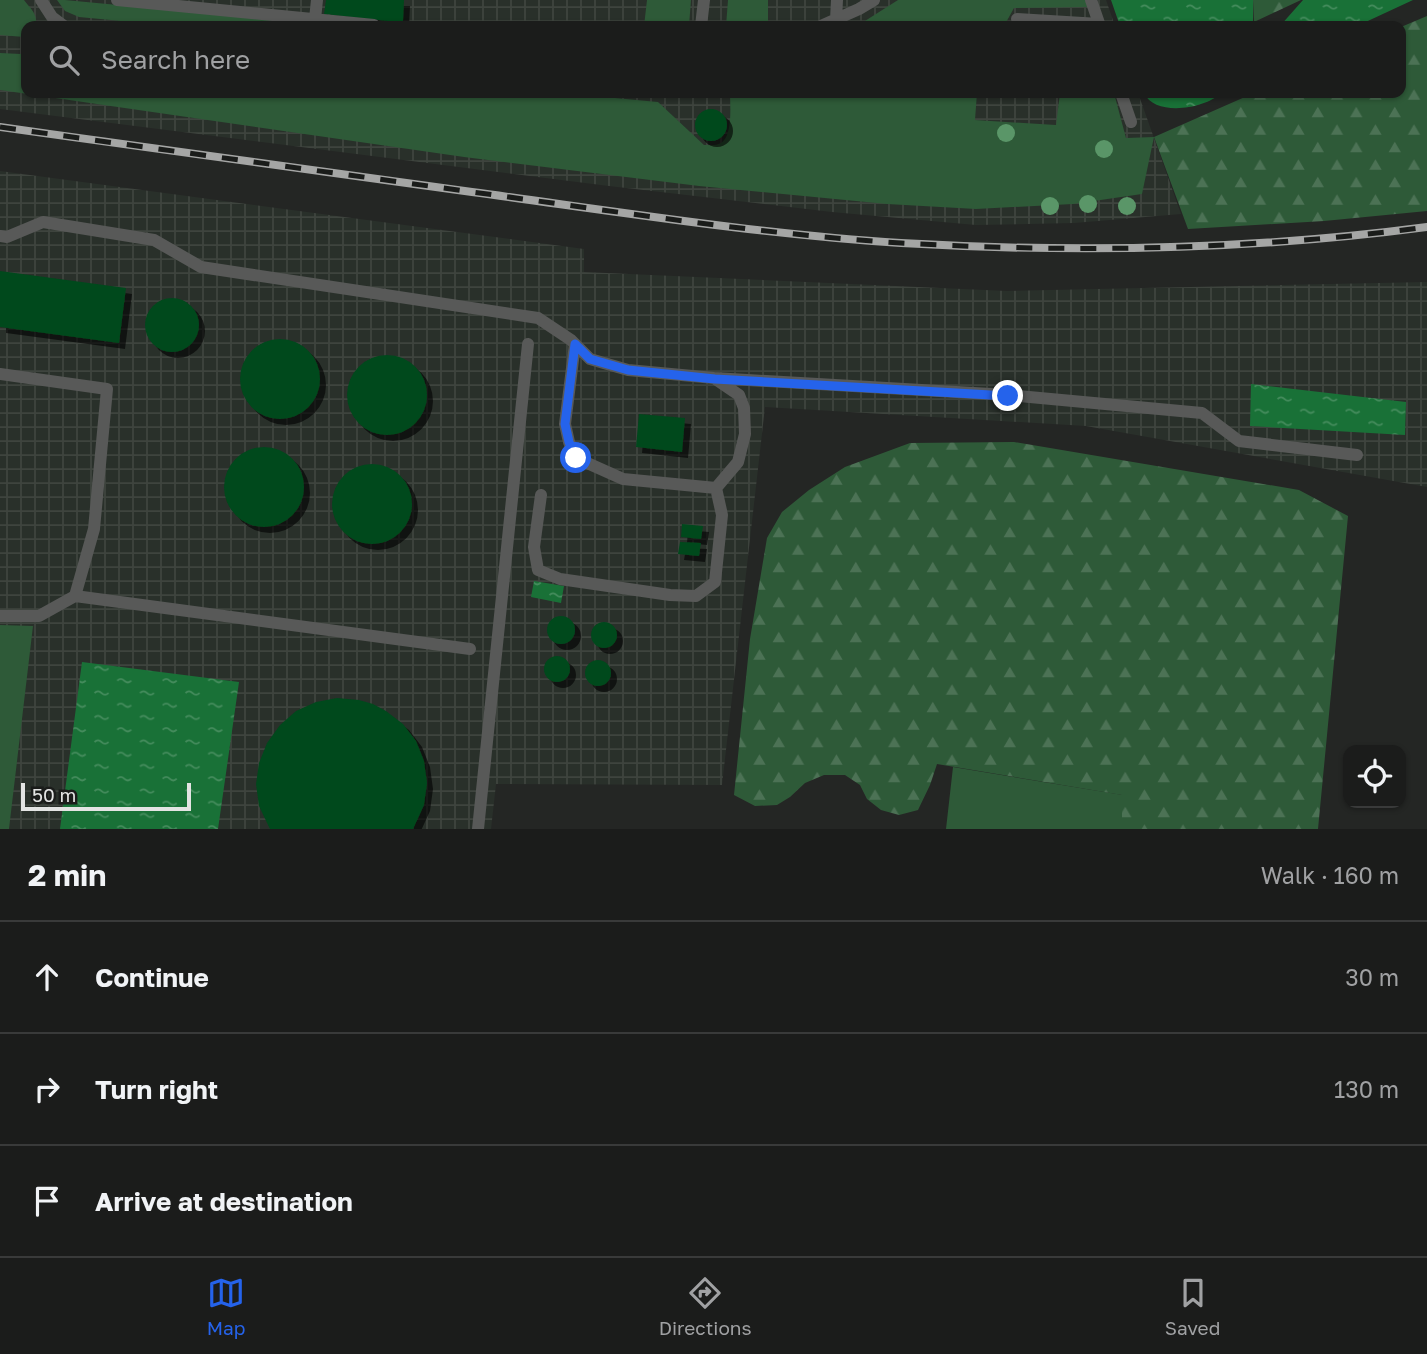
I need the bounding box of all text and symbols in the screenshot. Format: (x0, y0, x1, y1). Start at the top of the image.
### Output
search box (21, 21, 1406, 98)
icon: search (45, 41, 83, 79)
text: Search here (101, 44, 250, 75)
route end (992, 380, 1023, 411)
route start (560, 442, 591, 473)
map controls (1343, 745, 1406, 808)
button: locate (1343, 745, 1406, 808)
scale bar (21, 780, 191, 812)
text: 50 m (32, 783, 76, 806)
text: 2 min (28, 857, 106, 893)
text: Walk · 160 m (1261, 861, 1399, 889)
icon: ahead (28, 958, 66, 996)
text: Continue (95, 962, 209, 993)
text: 30 m (1345, 963, 1399, 991)
icon: right (28, 1070, 66, 1108)
text: Turn right (95, 1074, 218, 1105)
text: 130 m (1334, 1075, 1399, 1103)
icon: arrive (28, 1182, 66, 1220)
text: Arrive at destination (95, 1186, 353, 1217)
tab: Map (207, 1274, 245, 1339)
tab: Directions (659, 1274, 752, 1339)
tab: Saved (1165, 1274, 1220, 1339)

